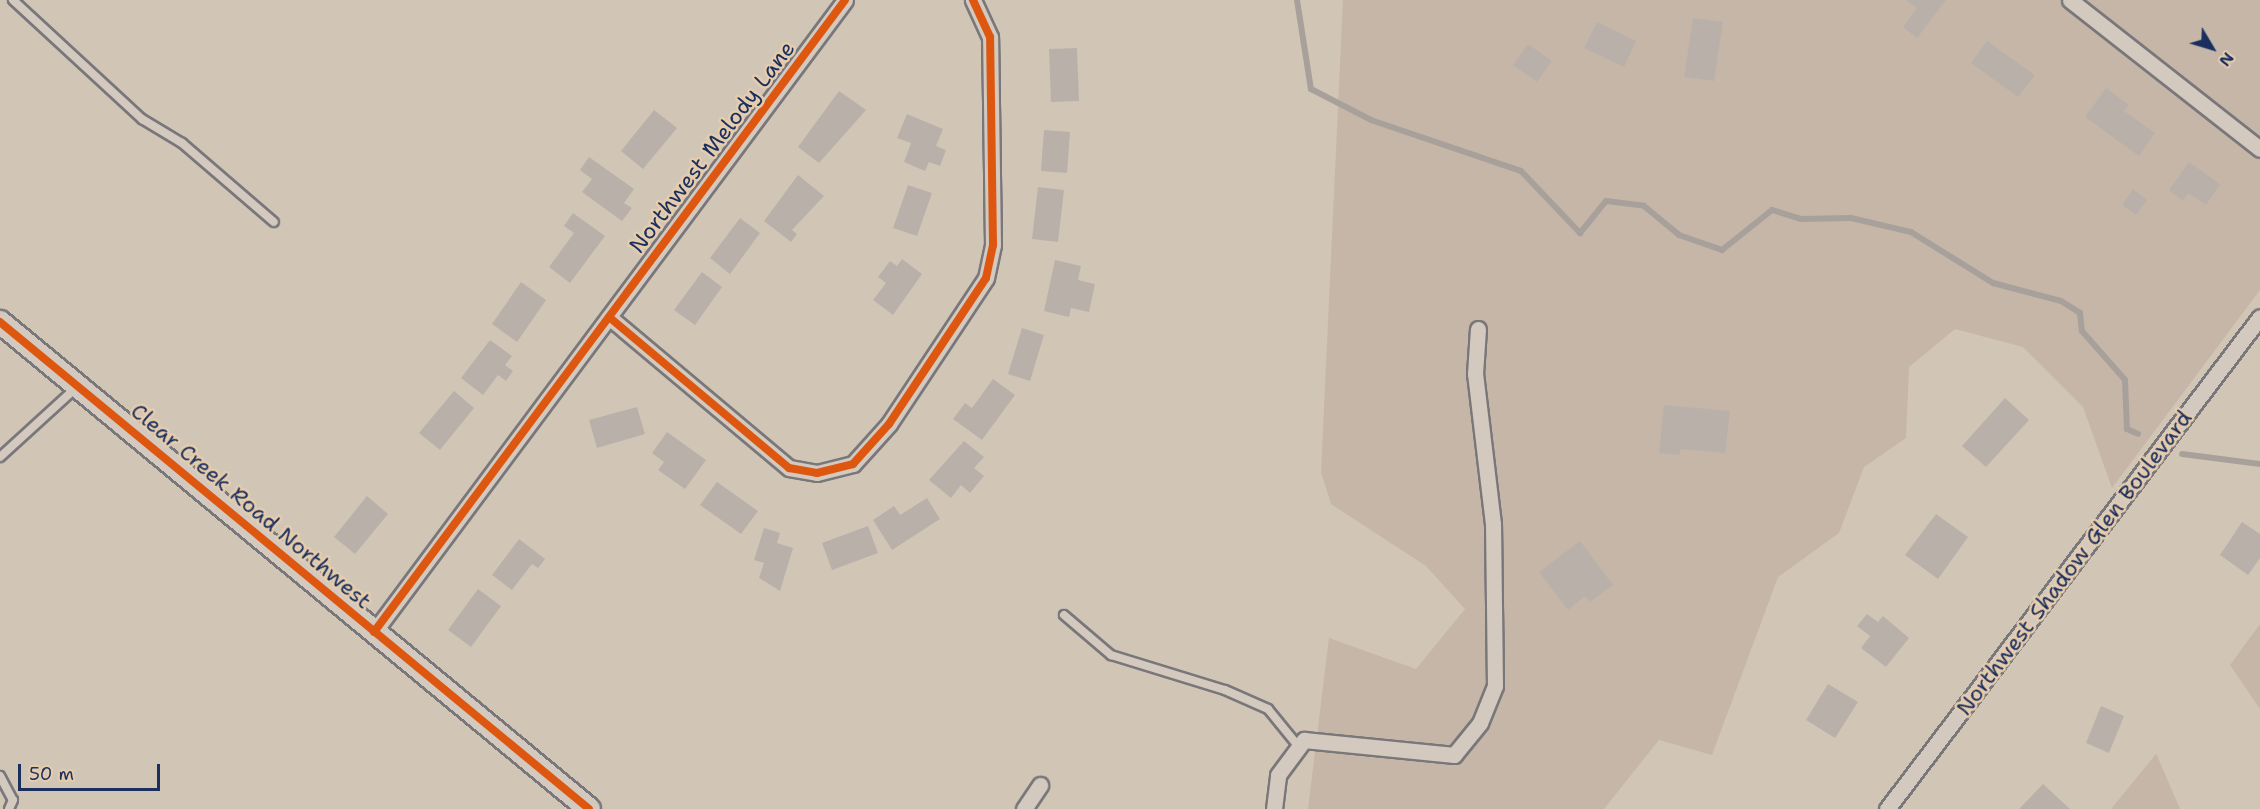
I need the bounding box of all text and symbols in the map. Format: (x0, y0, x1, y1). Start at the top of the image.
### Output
north arrow (2182, 18, 2242, 78)
street label: Northwest Melody Lane (624, 36, 800, 258)
text: N (2214, 48, 2239, 71)
street label: Clear Creek Road Northwest (125, 398, 377, 614)
street label: Northwest Shadow Glen Boulevard (1951, 405, 2197, 721)
scale bar (21, 752, 164, 790)
text: 50 m (29, 762, 74, 786)

